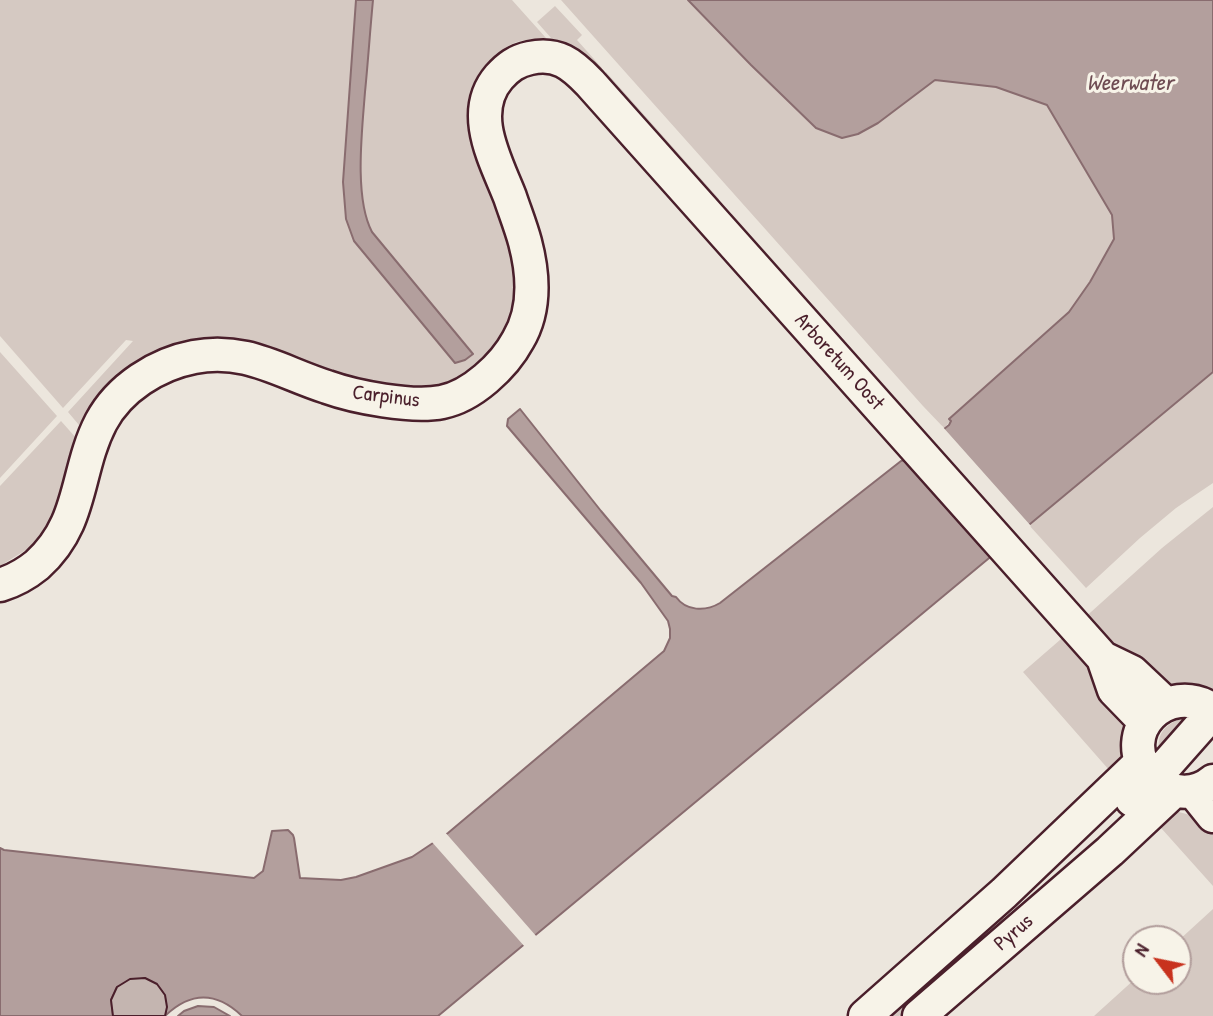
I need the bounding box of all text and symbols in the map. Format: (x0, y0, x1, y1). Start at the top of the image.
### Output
water label: Weerwater (1087, 70, 1173, 98)
street label: Arboretum Oost (789, 308, 889, 416)
street label: Carpinus (351, 380, 421, 414)
street label: Pyrus (989, 909, 1039, 957)
north arrow (1122, 925, 1192, 995)
text: N (1127, 939, 1155, 961)

